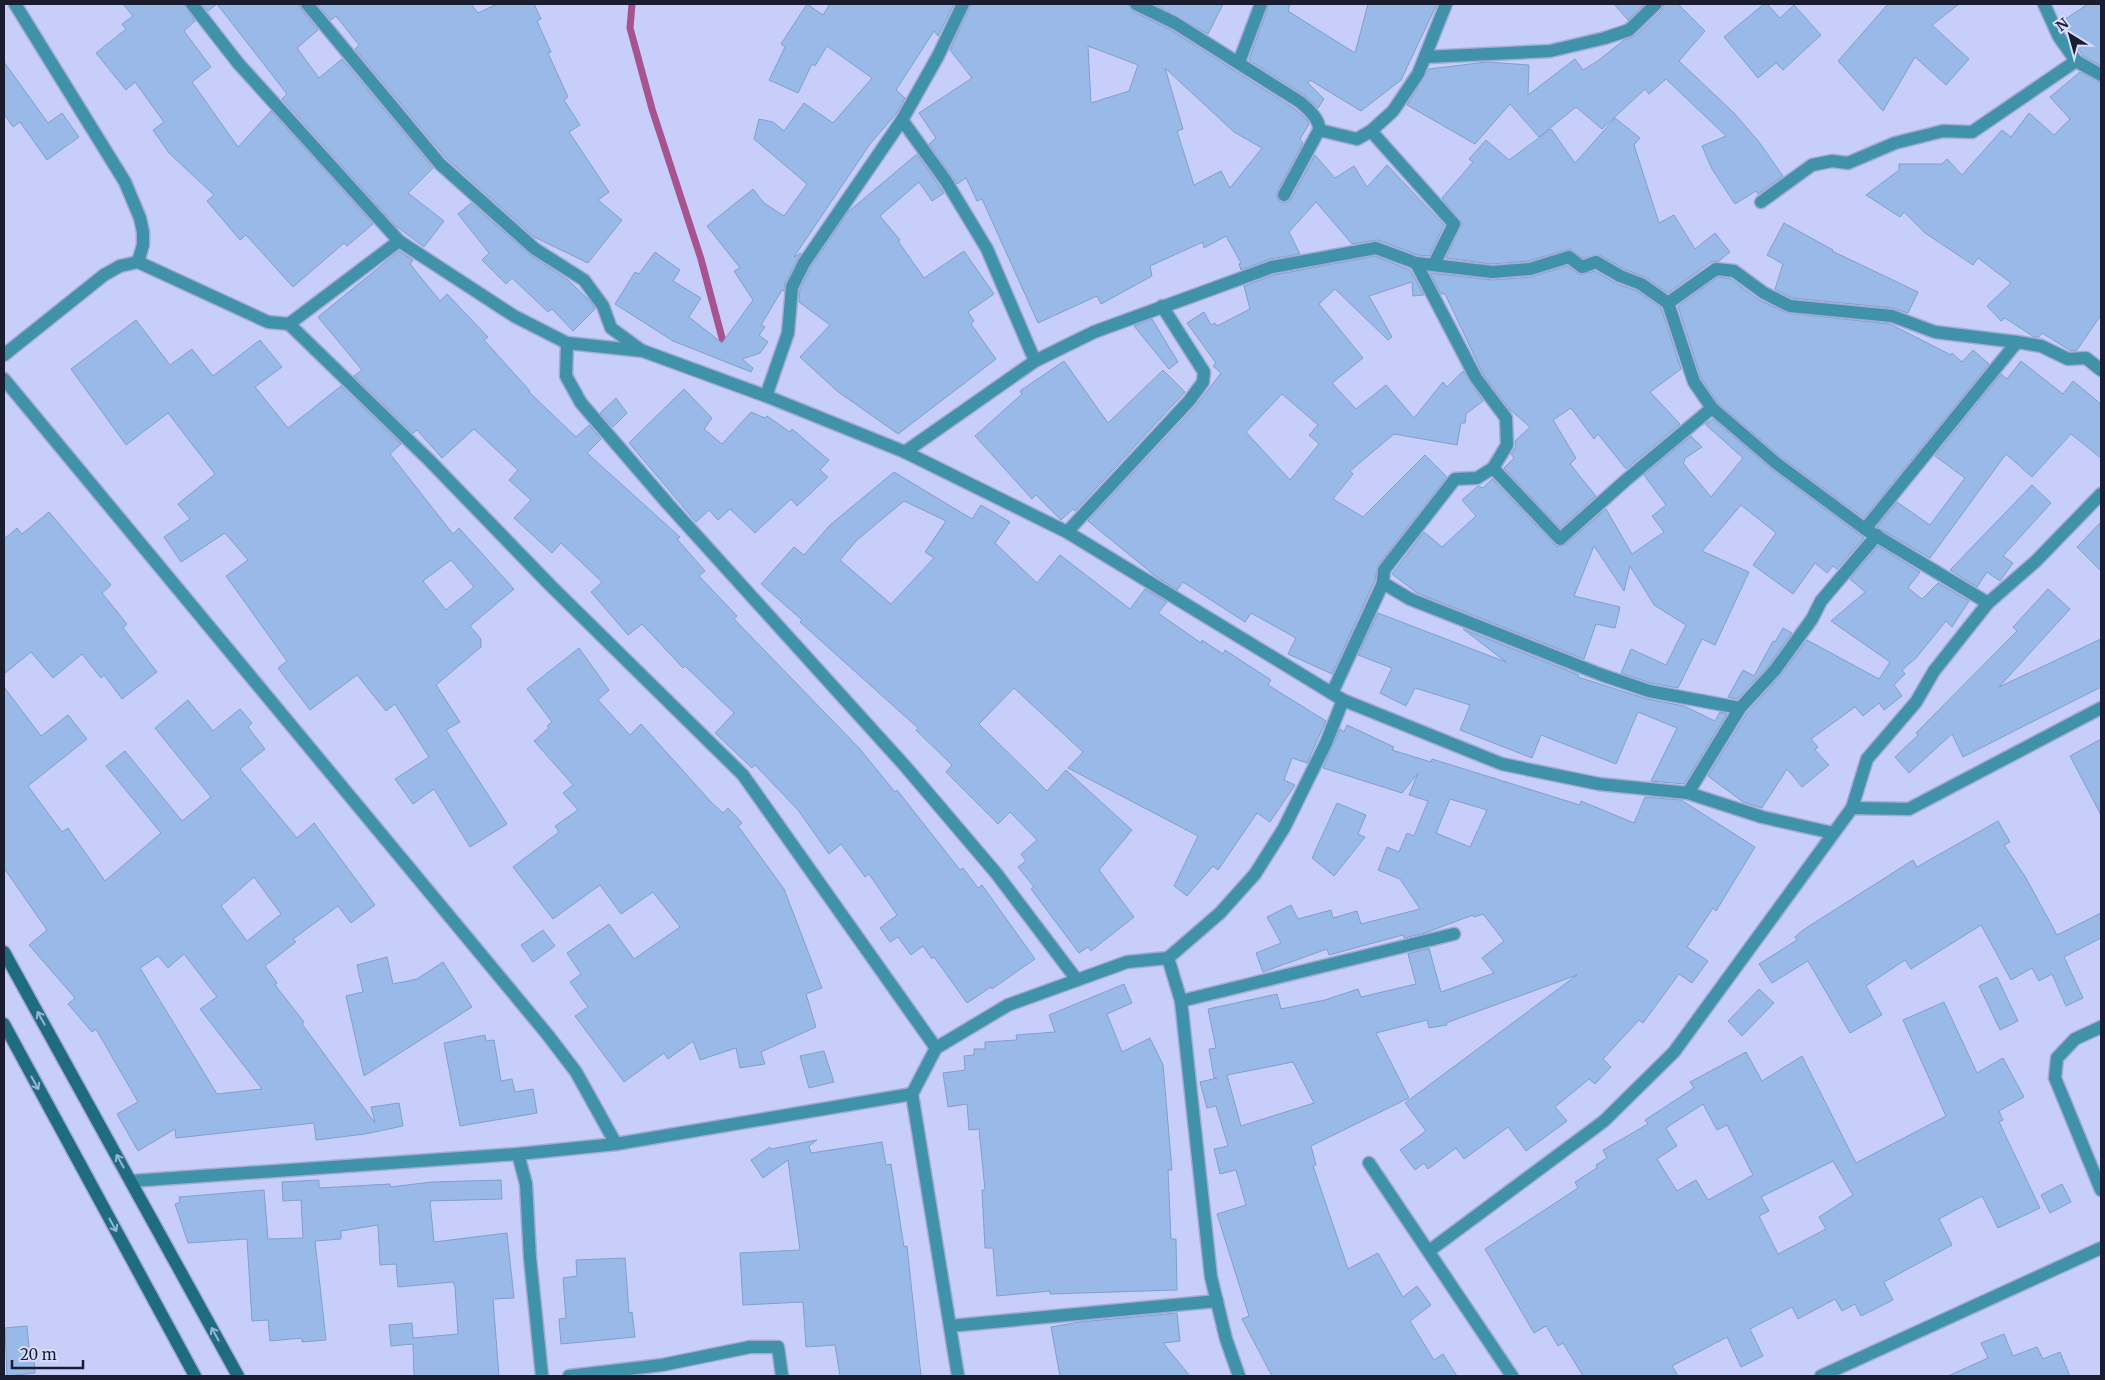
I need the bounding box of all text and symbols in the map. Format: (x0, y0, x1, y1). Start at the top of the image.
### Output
north arrow (2045, 10, 2095, 60)
text: N (2052, 14, 2072, 35)
one-way arrow (36, 1011, 46, 1026)
one-way arrow (31, 1075, 41, 1089)
one-way arrow (114, 1154, 124, 1168)
one-way arrow (108, 1218, 118, 1233)
one-way arrow (210, 1326, 220, 1341)
scale bar (12, 1338, 84, 1370)
text: 20 m (20, 1345, 57, 1364)

